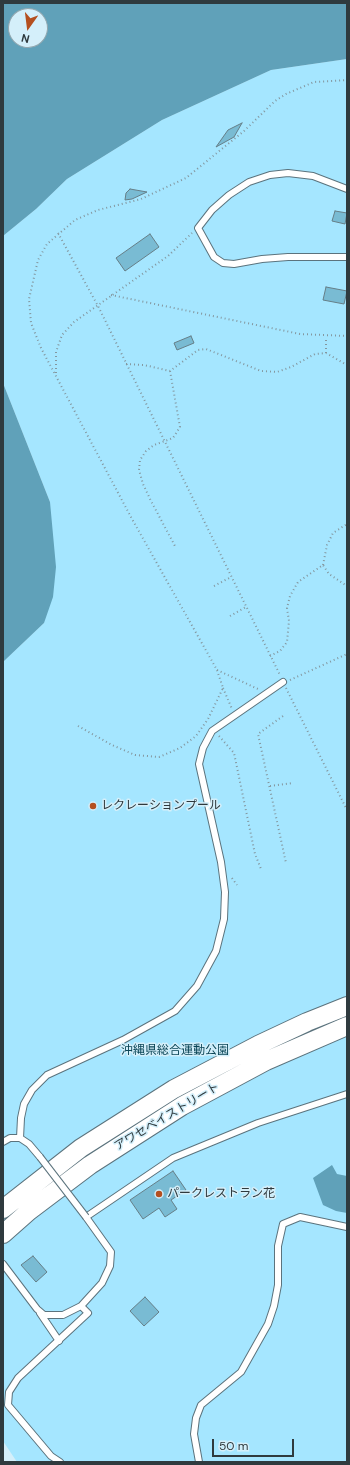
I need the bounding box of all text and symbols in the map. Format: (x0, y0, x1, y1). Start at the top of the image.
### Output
north arrow (8, 8, 48, 48)
text: N (20, 31, 31, 46)
place label: レクレーションプール (101, 799, 221, 813)
marker: レクレーションプール (88, 801, 98, 811)
park label: 沖縄県総合運動公園 (121, 1044, 229, 1058)
street label: アワセベイストリート (112, 1080, 222, 1154)
place label: パークレストラン花 (167, 1187, 275, 1201)
marker: パークレストラン花 (154, 1189, 164, 1199)
scale bar (214, 1431, 296, 1457)
text: 50 m (219, 1438, 248, 1454)

